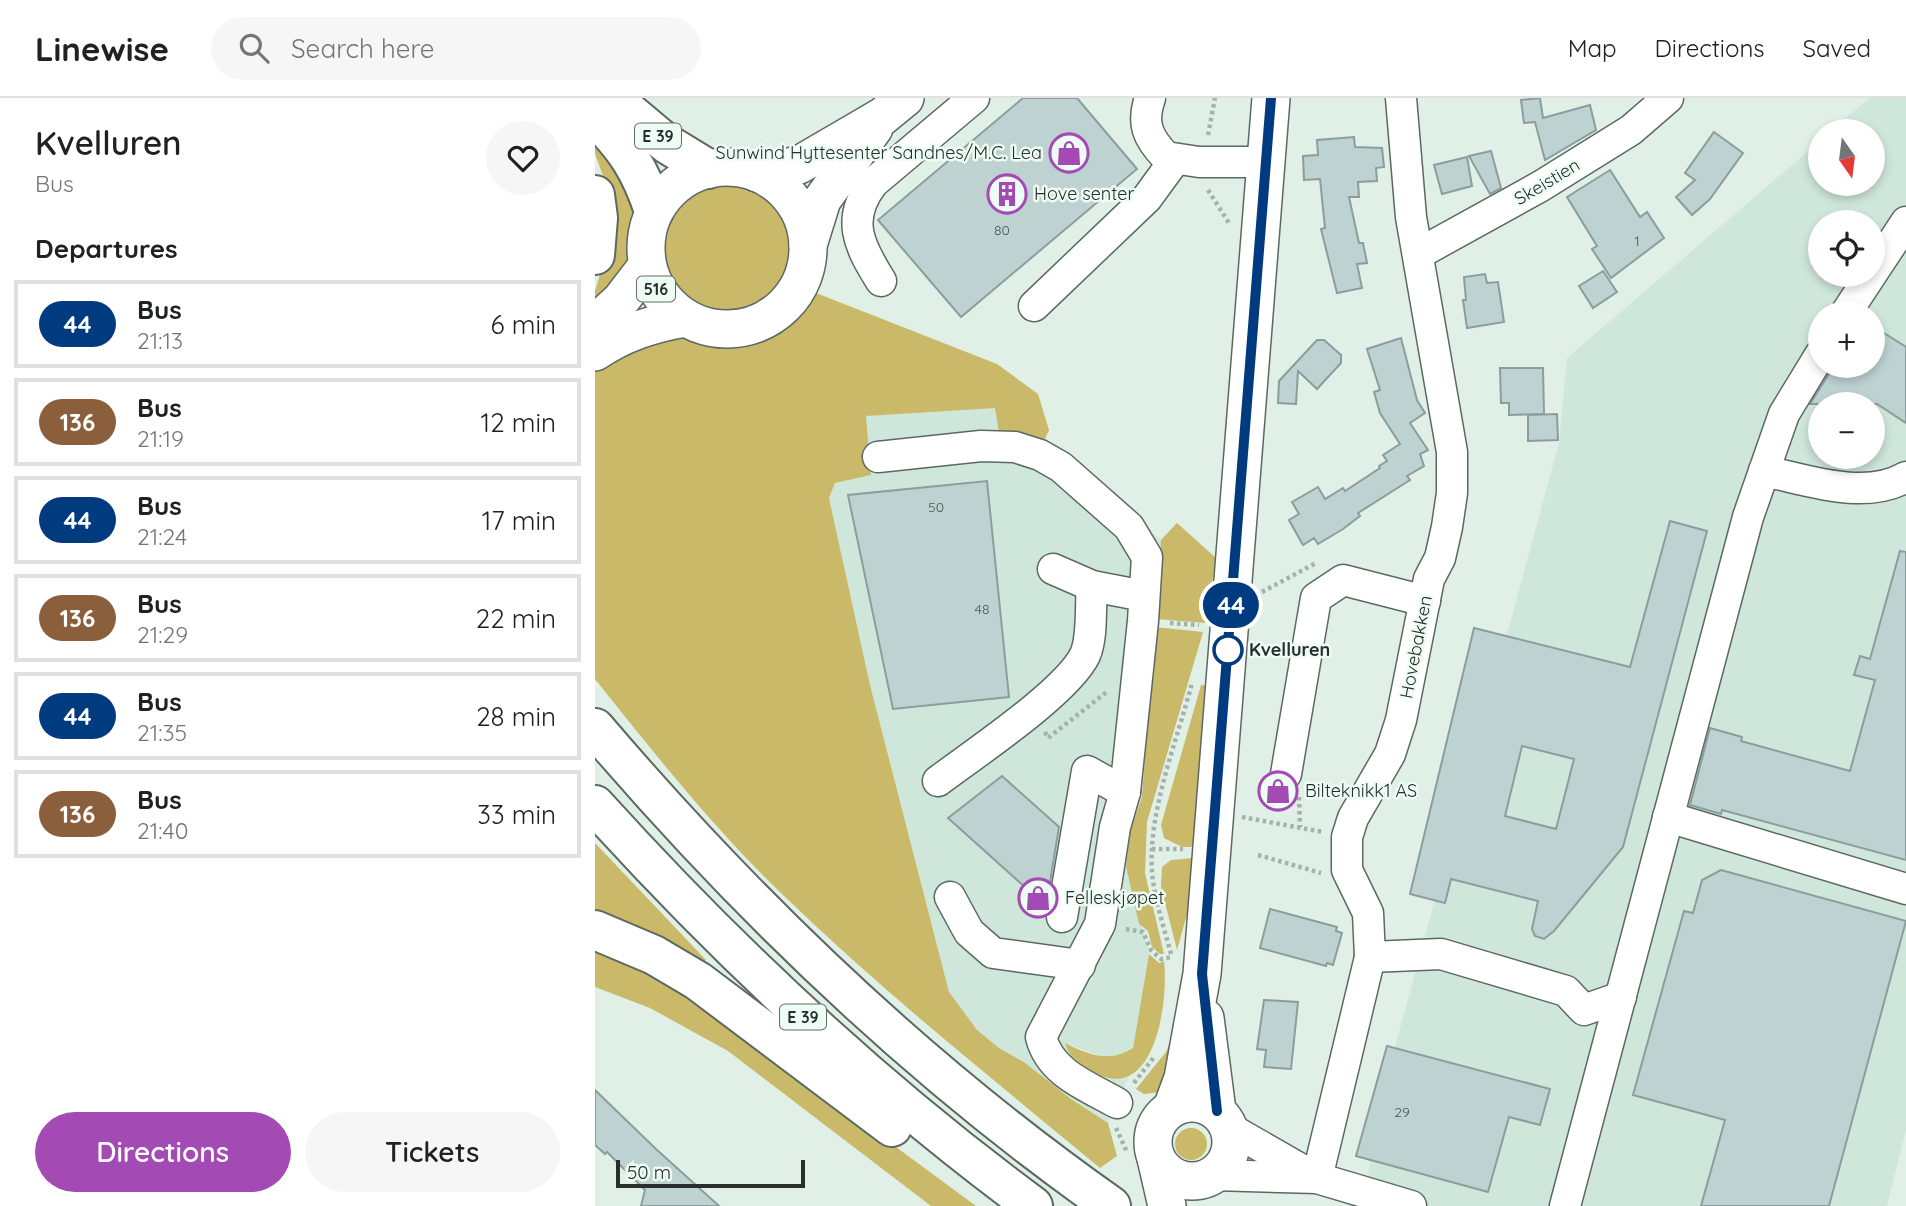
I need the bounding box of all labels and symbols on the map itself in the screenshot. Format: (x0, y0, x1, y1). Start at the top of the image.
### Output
north arrow (1808, 119, 1885, 196)
road number: E 39 (635, 124, 681, 148)
shop icon: Sunwind Hyttesenter Sandnes/M.C. Lea (1048, 132, 1090, 174)
place label: Sunwind Hyttesenter Sandnes/M.C. Lea (716, 141, 1042, 164)
street label: Skeistien (1510, 153, 1584, 210)
building icon: Hove senter (986, 173, 1028, 215)
place label: Hove senter (1034, 182, 1134, 205)
house number: 80 (994, 221, 1010, 239)
house number: 1 (1634, 232, 1640, 250)
road number: 516 (637, 276, 675, 302)
house number: 50 (928, 498, 944, 516)
line badge: 44 (1199, 582, 1263, 628)
street label: Hovebakken (1394, 593, 1437, 700)
house number: 48 (975, 600, 989, 618)
marker: Kvelluren (1213, 635, 1243, 665)
place label: Kvelluren (1249, 638, 1330, 661)
shop icon: Bilteknikk1 AS (1257, 770, 1299, 812)
place label: Bilteknikk1 AS (1305, 779, 1417, 802)
shop icon: Felleskjøpet (1017, 877, 1059, 919)
place label: Felleskjøpet (1065, 886, 1164, 909)
road number: E 39 (780, 1004, 826, 1029)
house number: 29 (1394, 1103, 1410, 1121)
scale bar (616, 1157, 805, 1189)

